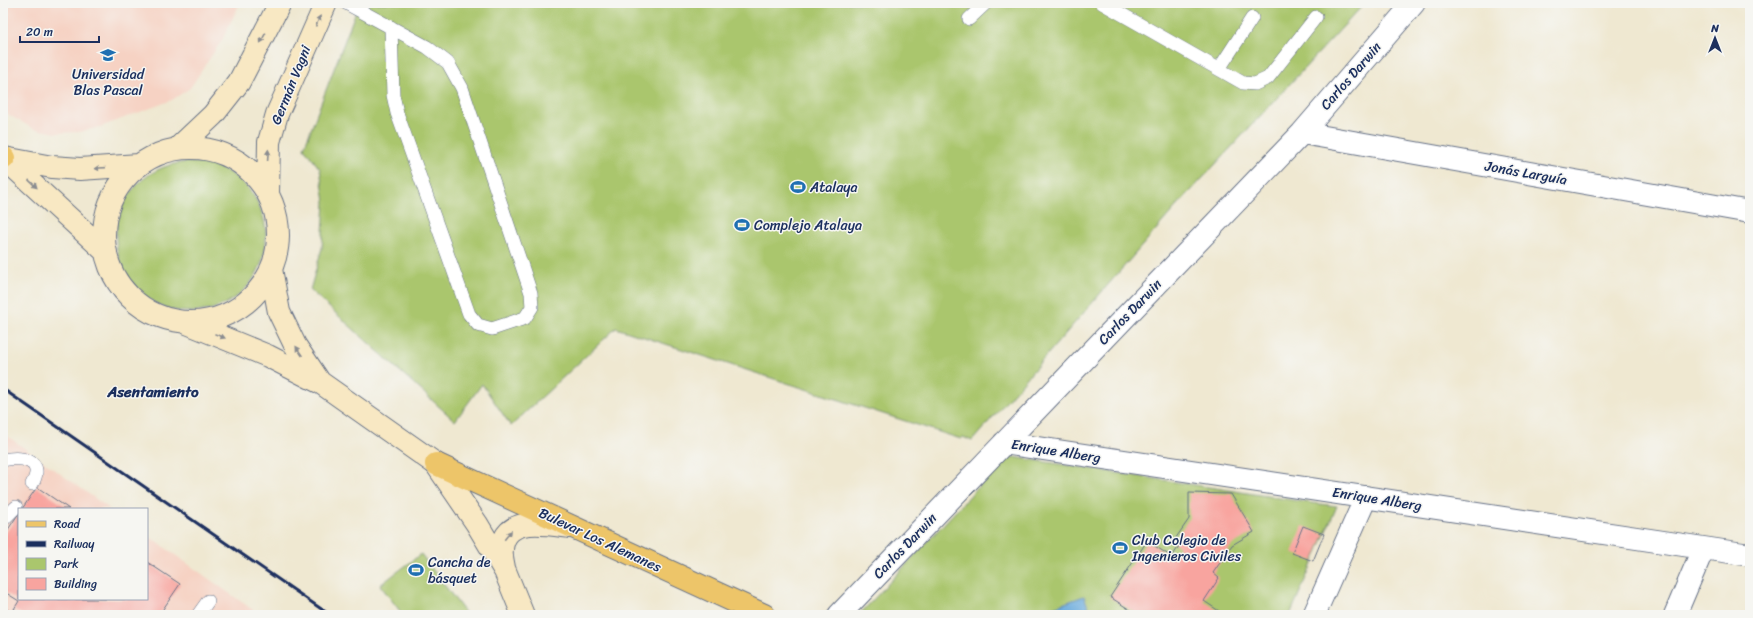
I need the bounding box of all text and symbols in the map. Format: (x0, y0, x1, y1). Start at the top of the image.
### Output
one-way arrow (315, 15, 321, 27)
scale bar (20, 18, 99, 44)
north arrow (1695, 18, 1735, 58)
text: N (1710, 19, 1719, 38)
text: 20 m (26, 21, 53, 43)
one-way arrow (260, 32, 267, 44)
street label: Carlos Darwin (1314, 36, 1388, 116)
street label: Germán Vagni (264, 41, 319, 128)
school or university icon: Universidad Blas Pascal (99, 46, 117, 64)
place label: Universidad Blas Pascal (72, 62, 146, 103)
one-way arrow (265, 149, 272, 161)
street label: Jonás Larguía (1482, 153, 1569, 193)
one-way arrow (94, 165, 106, 172)
place label: Atalaya (809, 175, 858, 200)
sports icon: Atalaya (789, 178, 807, 196)
one-way arrow (28, 179, 38, 189)
place label: Complejo Atalaya (754, 213, 862, 238)
sports icon: Complejo Atalaya (733, 216, 751, 234)
street label: Carlos Darwin (1092, 273, 1169, 351)
one-way arrow (214, 333, 225, 339)
one-way arrow (295, 346, 303, 356)
district label: Asentamiento (106, 379, 199, 405)
street label: Enrique Alberg (1009, 432, 1103, 470)
street label: Enrique Alberg (1330, 480, 1424, 518)
street label: Bulevar Los Alemanes (534, 500, 666, 580)
street label: Carlos Darwin (867, 507, 944, 585)
legend (18, 508, 148, 600)
text: Road (54, 513, 81, 535)
place label: Club Colegio de Ingenieros Civiles (1131, 528, 1242, 569)
one-way arrow (504, 529, 512, 540)
text: Railway (54, 533, 95, 555)
sports icon: Club Colegio de Ingenieros Civiles (1111, 539, 1129, 557)
place label: Cancha de básquet (428, 550, 491, 591)
text: Park (54, 553, 79, 575)
sports icon: Cancha de básquet (407, 561, 425, 579)
text: Building (54, 573, 97, 595)

